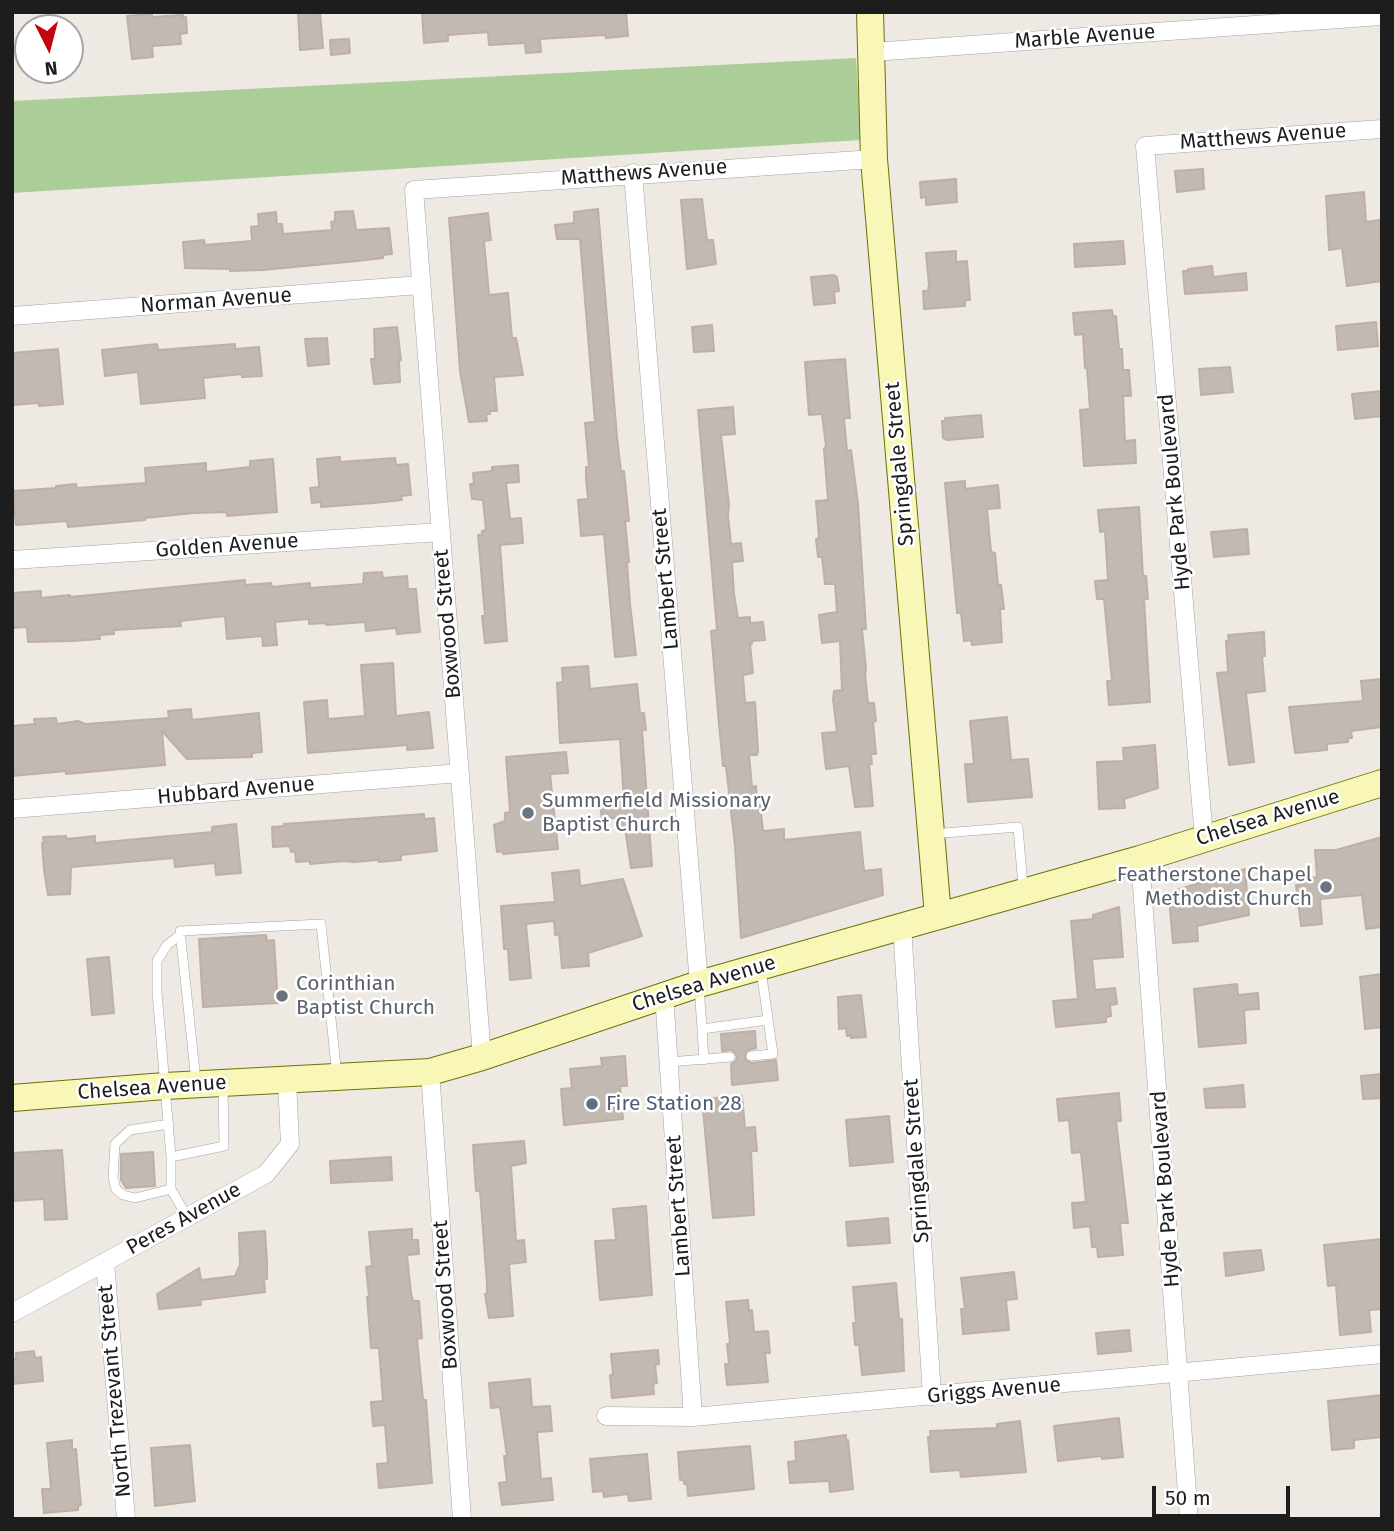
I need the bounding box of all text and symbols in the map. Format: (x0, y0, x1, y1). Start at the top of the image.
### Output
north arrow (14, 14, 84, 84)
street label: Marble Avenue (1014, 20, 1156, 54)
text: N (44, 56, 59, 80)
street label: Matthews Avenue (1179, 119, 1347, 155)
street label: Matthews Avenue (560, 155, 728, 191)
street label: Norman Avenue (139, 283, 293, 319)
street label: Springdale Street (880, 381, 920, 547)
street label: Hyde Park Boulevard (1154, 393, 1196, 591)
street label: Lambert Street (647, 507, 685, 651)
street label: Golden Avenue (155, 528, 299, 564)
street label: Boxwood Street (429, 548, 467, 700)
street label: Hubbard Avenue (156, 772, 316, 810)
street label: Chelsea Avenue (1193, 784, 1343, 852)
place label: Summerfield Missionary Baptist Church (542, 788, 771, 838)
marker: Summerfield Missionary Baptist Church (520, 805, 536, 821)
place label: Featherstone Chapel Methodist Church (1117, 862, 1312, 912)
marker: Featherstone Chapel Methodist Church (1318, 879, 1334, 895)
street label: Chelsea Avenue (629, 950, 779, 1018)
place label: Corinthian Baptist Church (296, 971, 435, 1021)
marker: Corinthian Baptist Church (274, 988, 290, 1004)
street label: Chelsea Avenue (77, 1070, 227, 1106)
street label: Springdale Street (899, 1078, 935, 1244)
street label: Hyde Park Boulevard (1147, 1090, 1185, 1288)
place label: Fire Station 28 (606, 1091, 742, 1117)
marker: Fire Station 28 (584, 1096, 600, 1112)
street label: Lambert Street (661, 1134, 697, 1278)
street label: Peres Avenue (122, 1177, 246, 1261)
street label: Boxwood Street (428, 1219, 464, 1371)
street label: North Trezevant Street (93, 1284, 137, 1498)
street label: Griggs Avenue (926, 1373, 1062, 1409)
scale bar (1156, 1472, 1294, 1516)
text: 50 m (1165, 1485, 1211, 1511)

